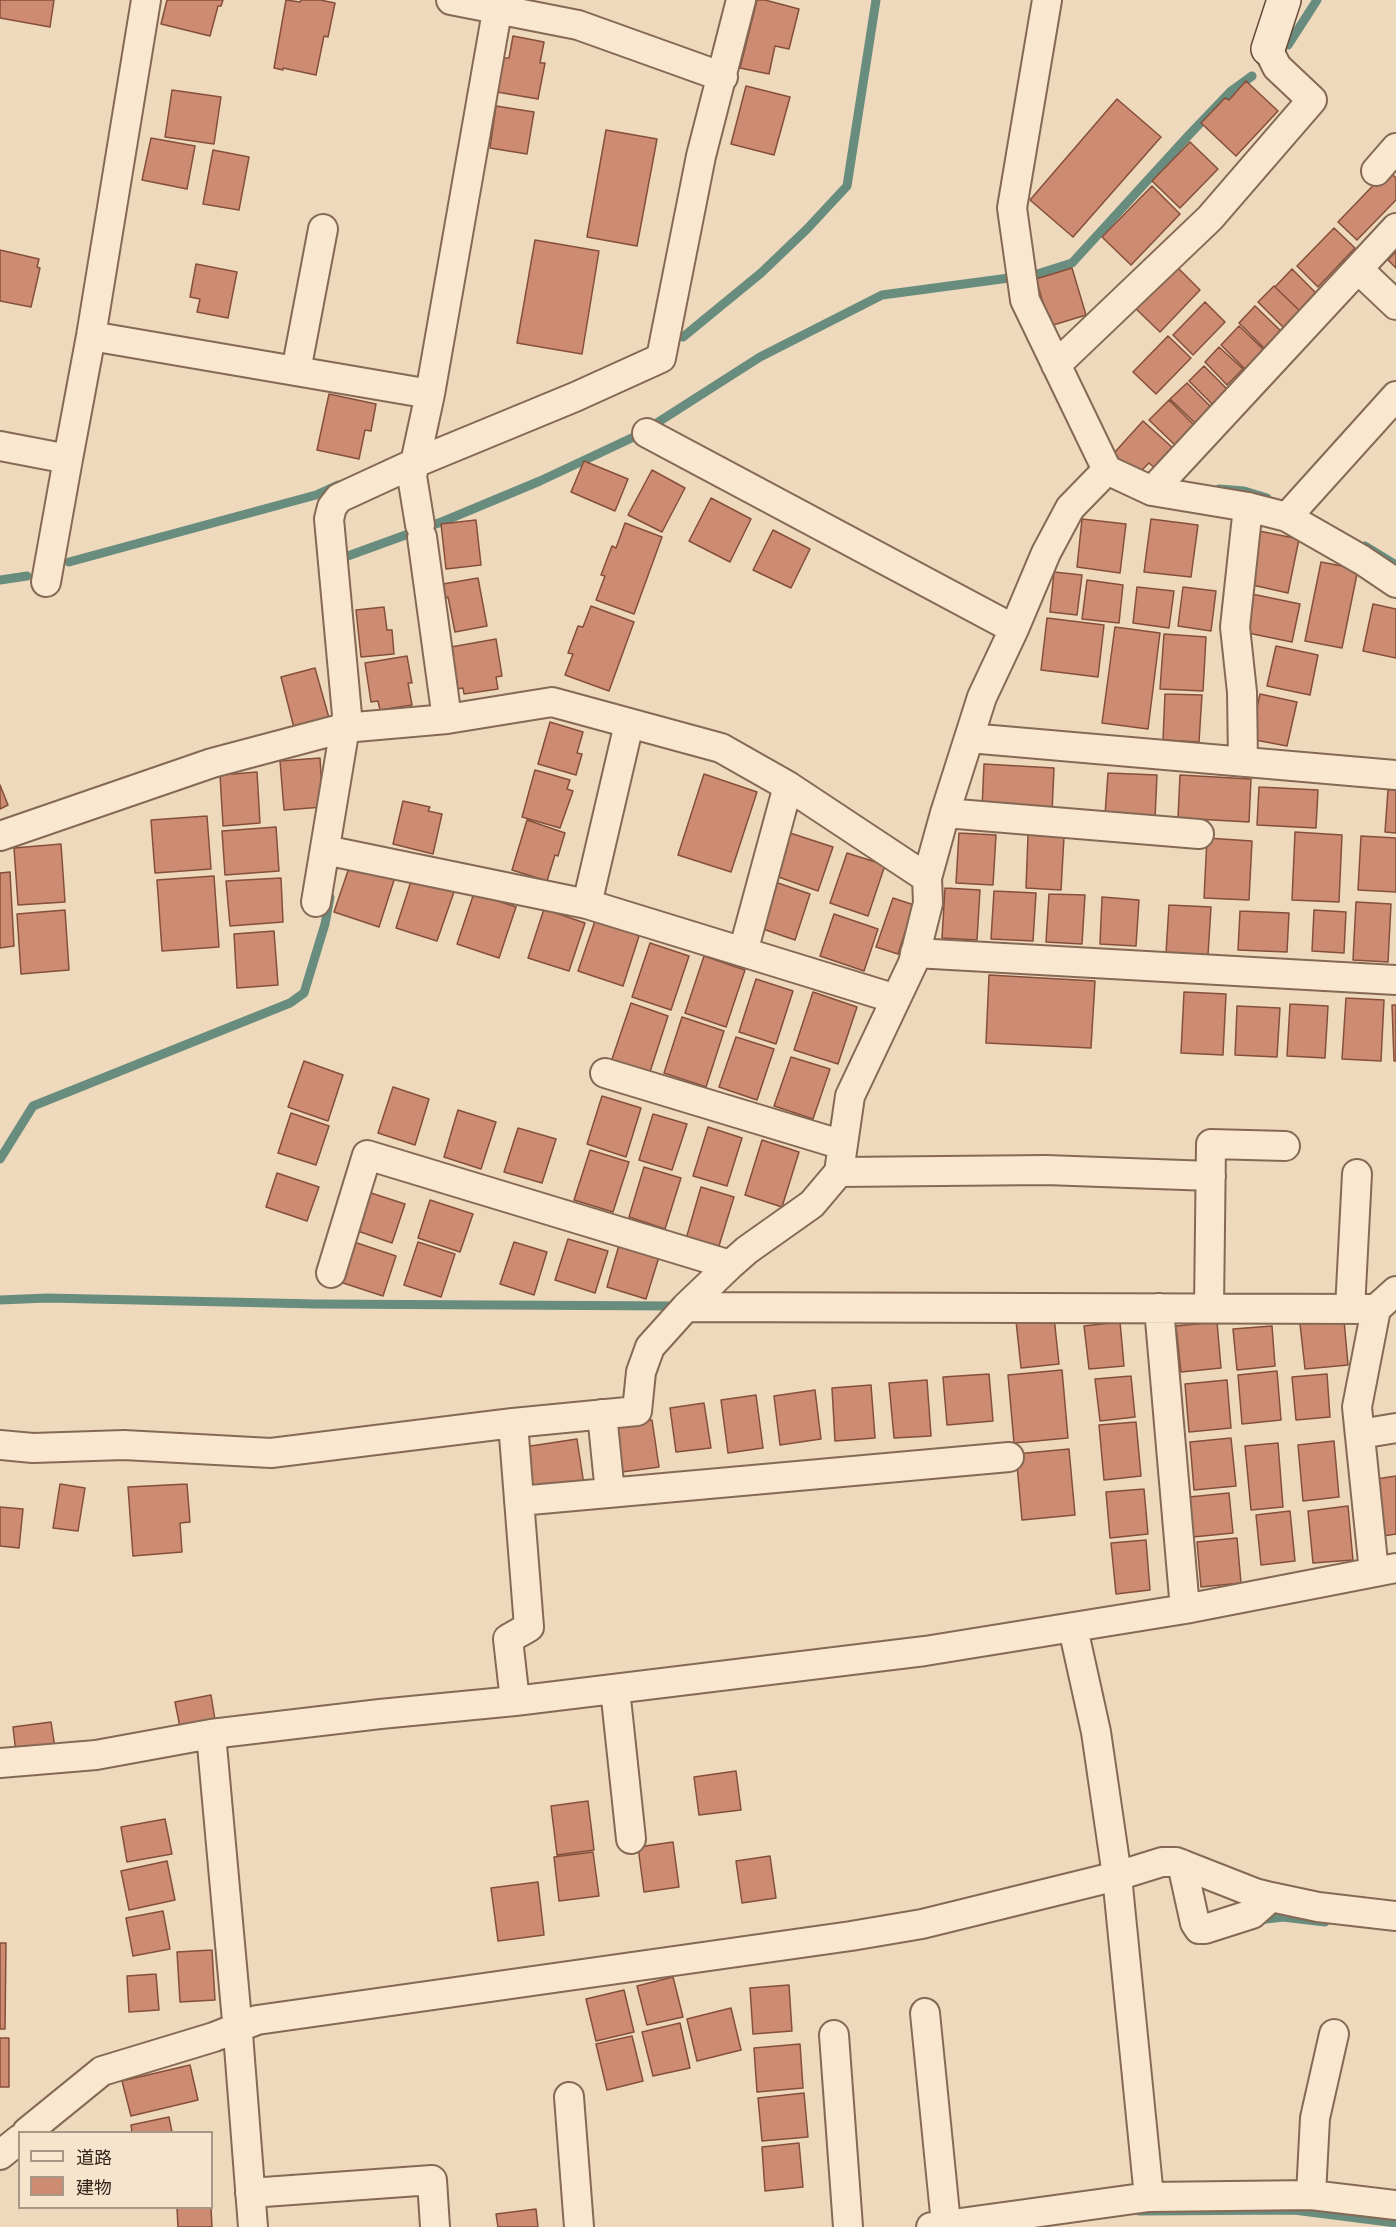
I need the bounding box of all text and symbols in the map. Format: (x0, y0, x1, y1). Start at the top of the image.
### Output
legend (18, 2131, 213, 2209)
text: 道路 (76, 2146, 112, 2169)
text: 建物 (76, 2176, 112, 2199)

